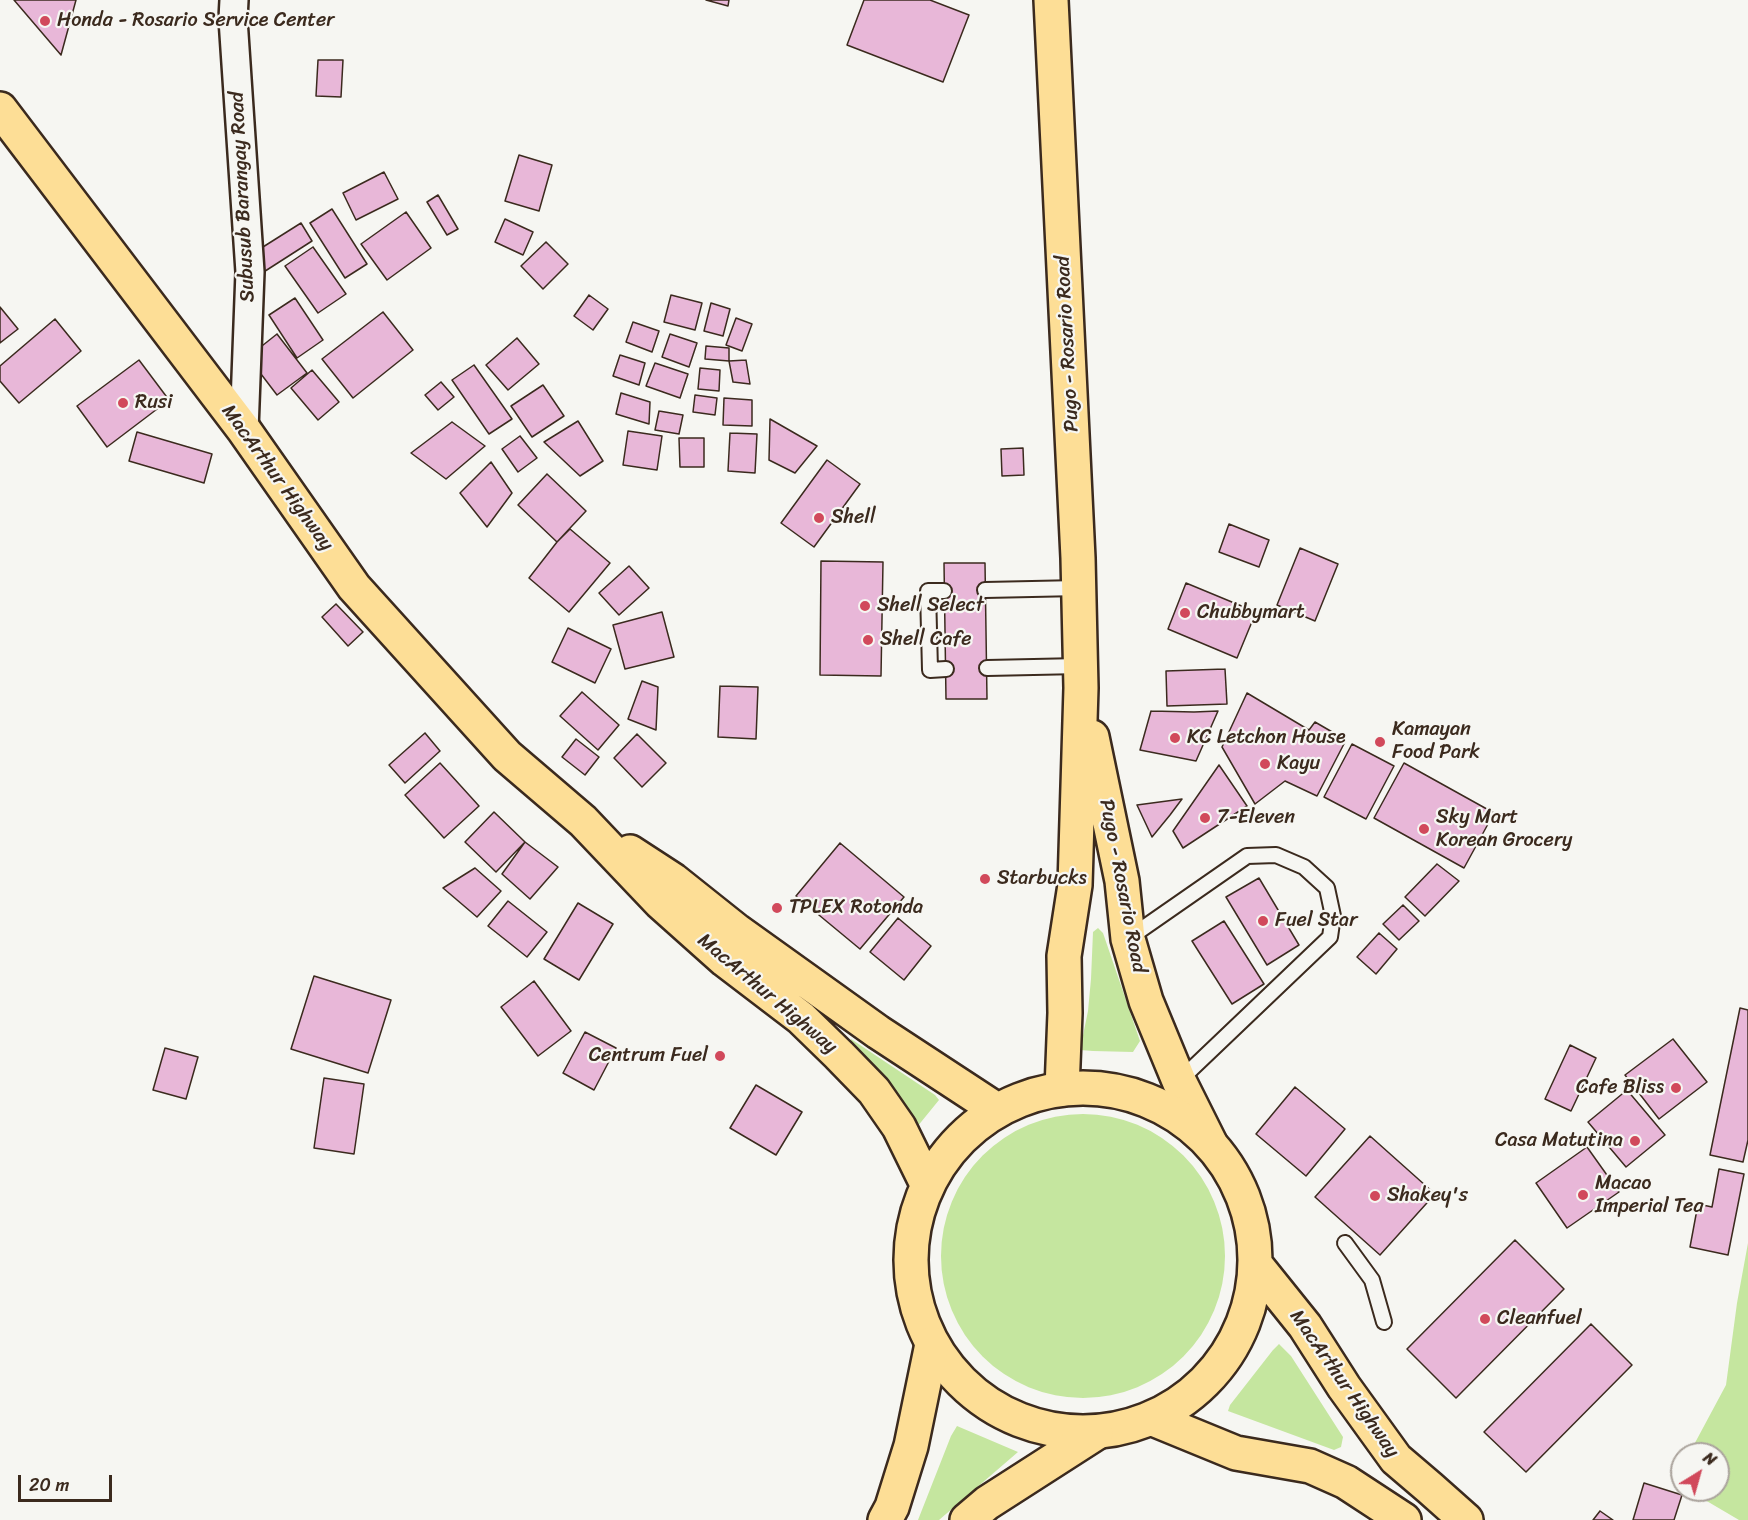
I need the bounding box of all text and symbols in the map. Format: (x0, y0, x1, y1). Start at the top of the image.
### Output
place label: Honda - Rosario Service Center (57, 9, 334, 33)
marker: Honda - Rosario Service Center (38, 14, 52, 28)
street label: Subusub Barangay Road (225, 91, 261, 303)
street label: Pugo - Rosario Road (1051, 255, 1085, 433)
place label: Rusi (135, 391, 173, 415)
marker: Rusi (116, 396, 130, 410)
street label: MacArthur Highway (216, 400, 338, 556)
place label: Shell (831, 506, 876, 530)
marker: Shell (812, 511, 826, 525)
place label: Shell Select (877, 594, 984, 618)
marker: Shell Select (858, 599, 872, 613)
place label: Chubbymart (1197, 601, 1305, 625)
marker: Chubbymart (1178, 606, 1192, 620)
place label: Shell Cafe (880, 628, 972, 652)
marker: Shell Cafe (861, 633, 875, 647)
place label: Kamayan Food Park (1392, 718, 1480, 765)
place label: KC Letchon House (1187, 726, 1346, 750)
marker: KC Letchon House (1168, 731, 1182, 745)
marker: Kamayan Food Park (1373, 735, 1387, 749)
place label: Kayu (1277, 752, 1320, 776)
marker: Kayu (1258, 757, 1272, 771)
street label: Pugo - Rosario Road (1093, 797, 1151, 975)
place label: 7-Eleven (1217, 806, 1295, 830)
place label: Sky Mart Korean Grocery (1436, 806, 1572, 853)
marker: 7-Eleven (1198, 811, 1212, 825)
marker: Sky Mart Korean Grocery (1417, 822, 1431, 836)
place label: Starbucks (997, 867, 1087, 891)
marker: Starbucks (978, 872, 992, 886)
place label: TPLEX Rotonda (789, 896, 923, 920)
marker: TPLEX Rotonda (770, 901, 784, 915)
place label: Fuel Star (1275, 909, 1357, 933)
marker: Fuel Star (1256, 914, 1270, 928)
street label: MacArthur Highway (692, 929, 842, 1059)
place label: Centrum Fuel (589, 1044, 708, 1068)
marker: Centrum Fuel (713, 1049, 727, 1063)
place label: Cafe Bliss (1576, 1076, 1664, 1100)
marker: Cafe Bliss (1669, 1081, 1683, 1095)
place label: Casa Matutina (1495, 1129, 1623, 1153)
marker: Casa Matutina (1628, 1134, 1642, 1148)
place label: Macao Imperial Tea (1595, 1172, 1703, 1219)
place label: Shakey's (1387, 1184, 1468, 1208)
marker: Macao Imperial Tea (1576, 1188, 1590, 1202)
marker: Shakey's (1368, 1189, 1382, 1203)
street label: MacArthur Highway (1284, 1306, 1404, 1462)
place label: Cleanfuel (1497, 1307, 1582, 1331)
marker: Cleanfuel (1478, 1312, 1492, 1326)
north arrow (1670, 1442, 1730, 1502)
text: N (1697, 1444, 1723, 1474)
scale bar (21, 1463, 116, 1501)
text: 20 m (29, 1469, 69, 1501)

